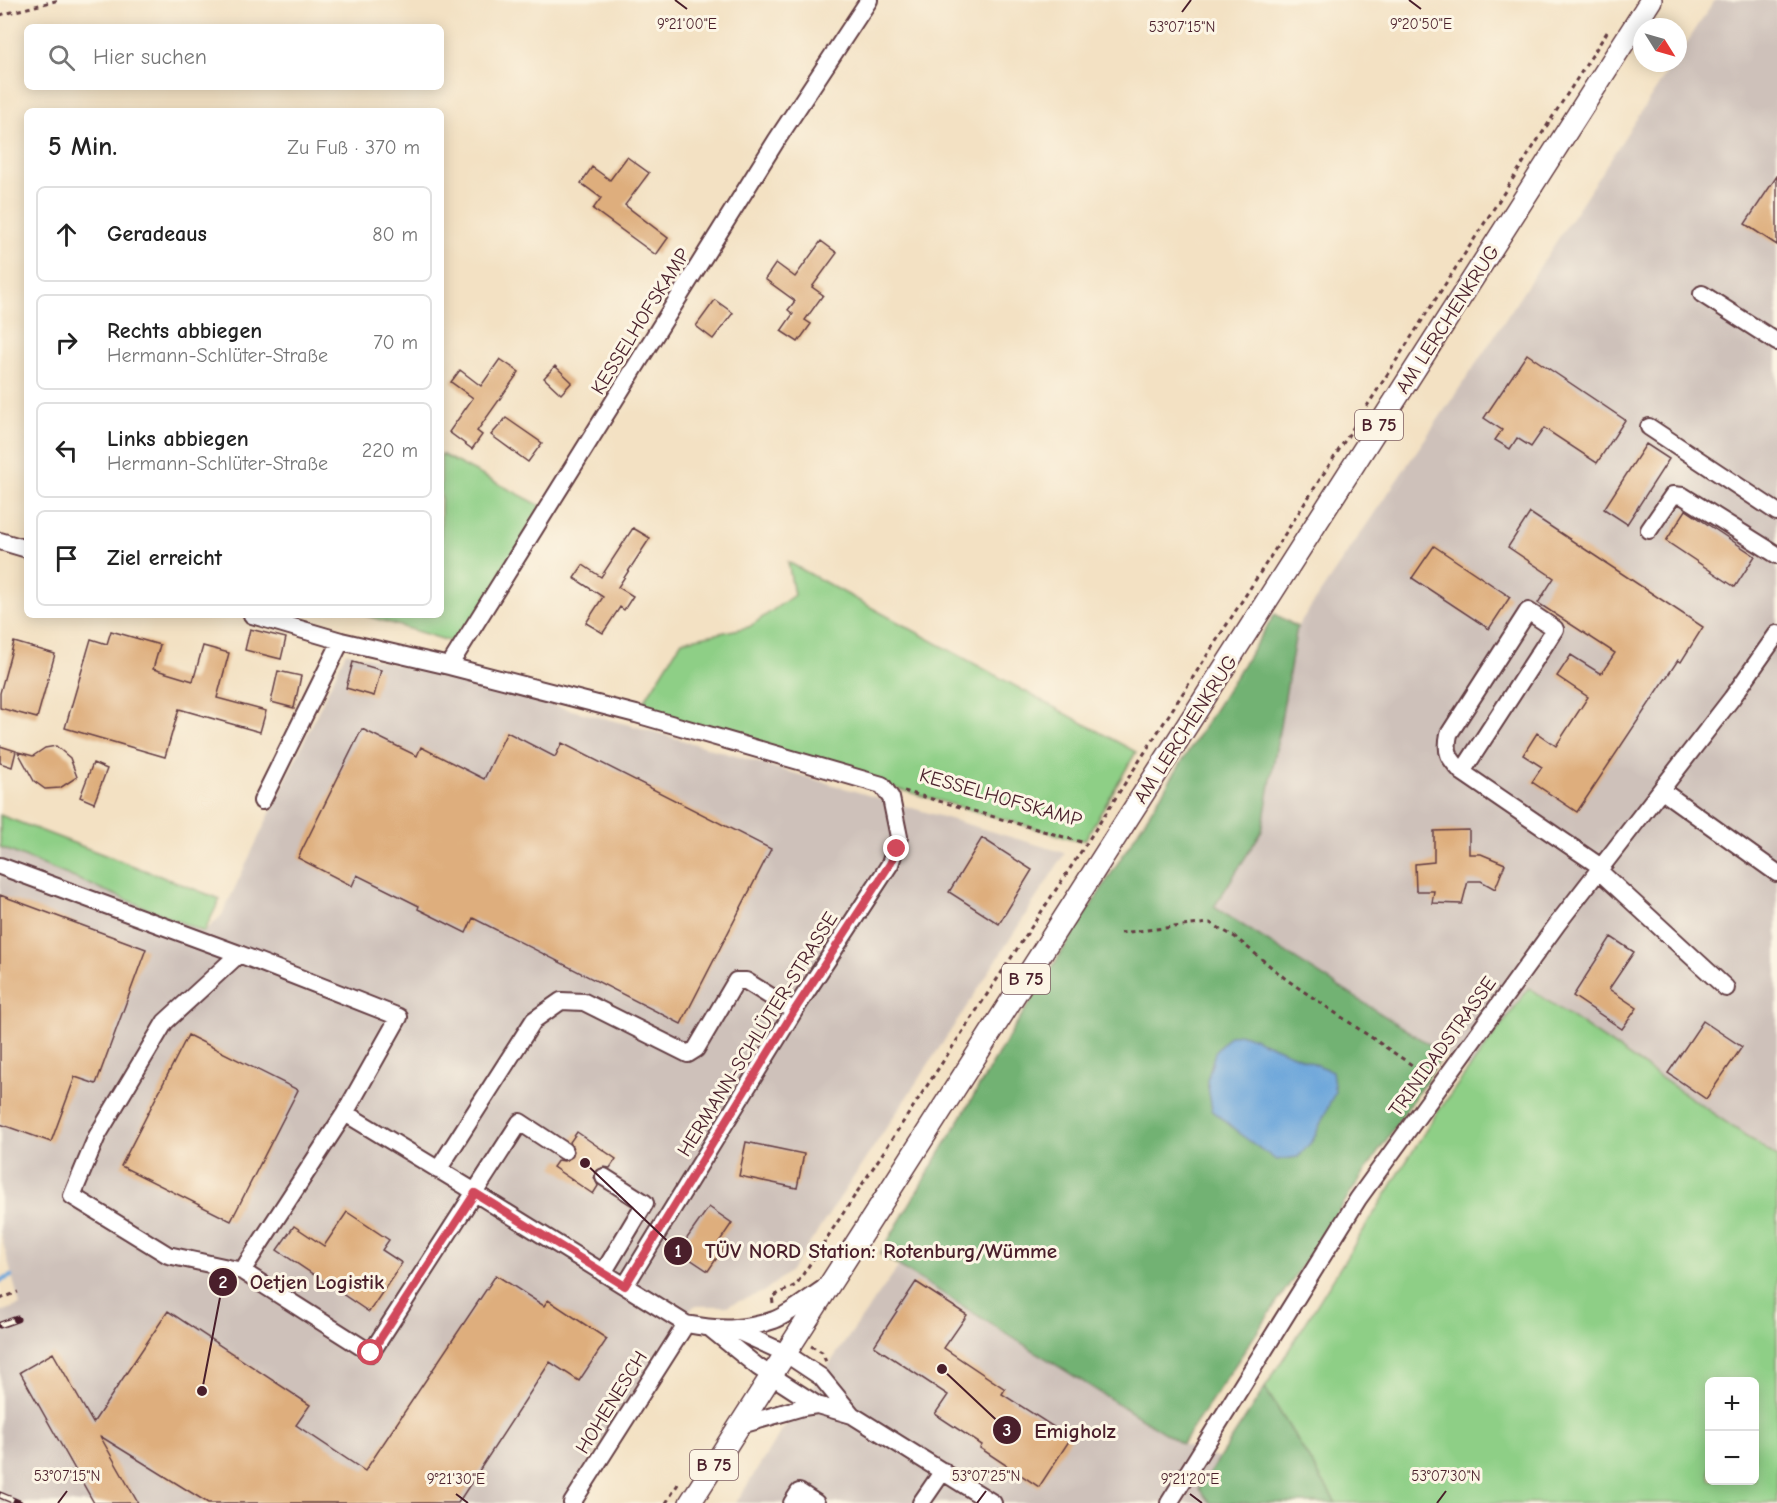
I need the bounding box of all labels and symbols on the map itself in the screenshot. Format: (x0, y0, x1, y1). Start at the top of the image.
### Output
text: 9°21'00"E (657, 15, 717, 33)
text: 9°20'50"E (1390, 15, 1452, 33)
text: 53°07'15"N (1149, 18, 1215, 36)
north arrow (1633, 18, 1687, 72)
street label: AM LERCHENKRUG (1391, 241, 1504, 398)
street label: KESSELHOFSKAMP (586, 244, 695, 399)
road number: B 75 (1355, 410, 1403, 440)
street label: AM LERCHENKRUG (1129, 651, 1242, 808)
street label: KESSELHOFSKAMP (917, 763, 1085, 832)
route end (883, 835, 909, 861)
street label: HERMANN-SCHLÜTER-STRASSE (672, 908, 842, 1161)
road number: B 75 (1002, 964, 1050, 994)
street label: TRINIDADSTRASSE (1384, 972, 1501, 1121)
callout: TÜV NORD Station: Rotenburg/Wümme (663, 1231, 1069, 1270)
text: TÜV NORD Station: Rotenburg/Wümme (705, 1239, 1057, 1263)
text: 1 (674, 1241, 682, 1262)
callout: Oetjen Logistik (208, 1262, 396, 1301)
text: Oetjen Logistik (250, 1270, 385, 1294)
text: 2 (219, 1272, 228, 1293)
route start (357, 1339, 383, 1365)
street label: HOHENESCH (571, 1347, 652, 1458)
callout: Emigholz (992, 1411, 1128, 1450)
text: Emigholz (1034, 1419, 1116, 1443)
text: 3 (1003, 1420, 1011, 1441)
road number: B 75 (690, 1450, 738, 1480)
text: 53°07'15"N (34, 1467, 100, 1485)
text: 53°07'25"N (952, 1467, 1020, 1485)
text: 53°07'30"N (1411, 1467, 1481, 1485)
text: 9°21'30"E (427, 1470, 485, 1488)
text: 9°21'20"E (1161, 1470, 1219, 1488)

